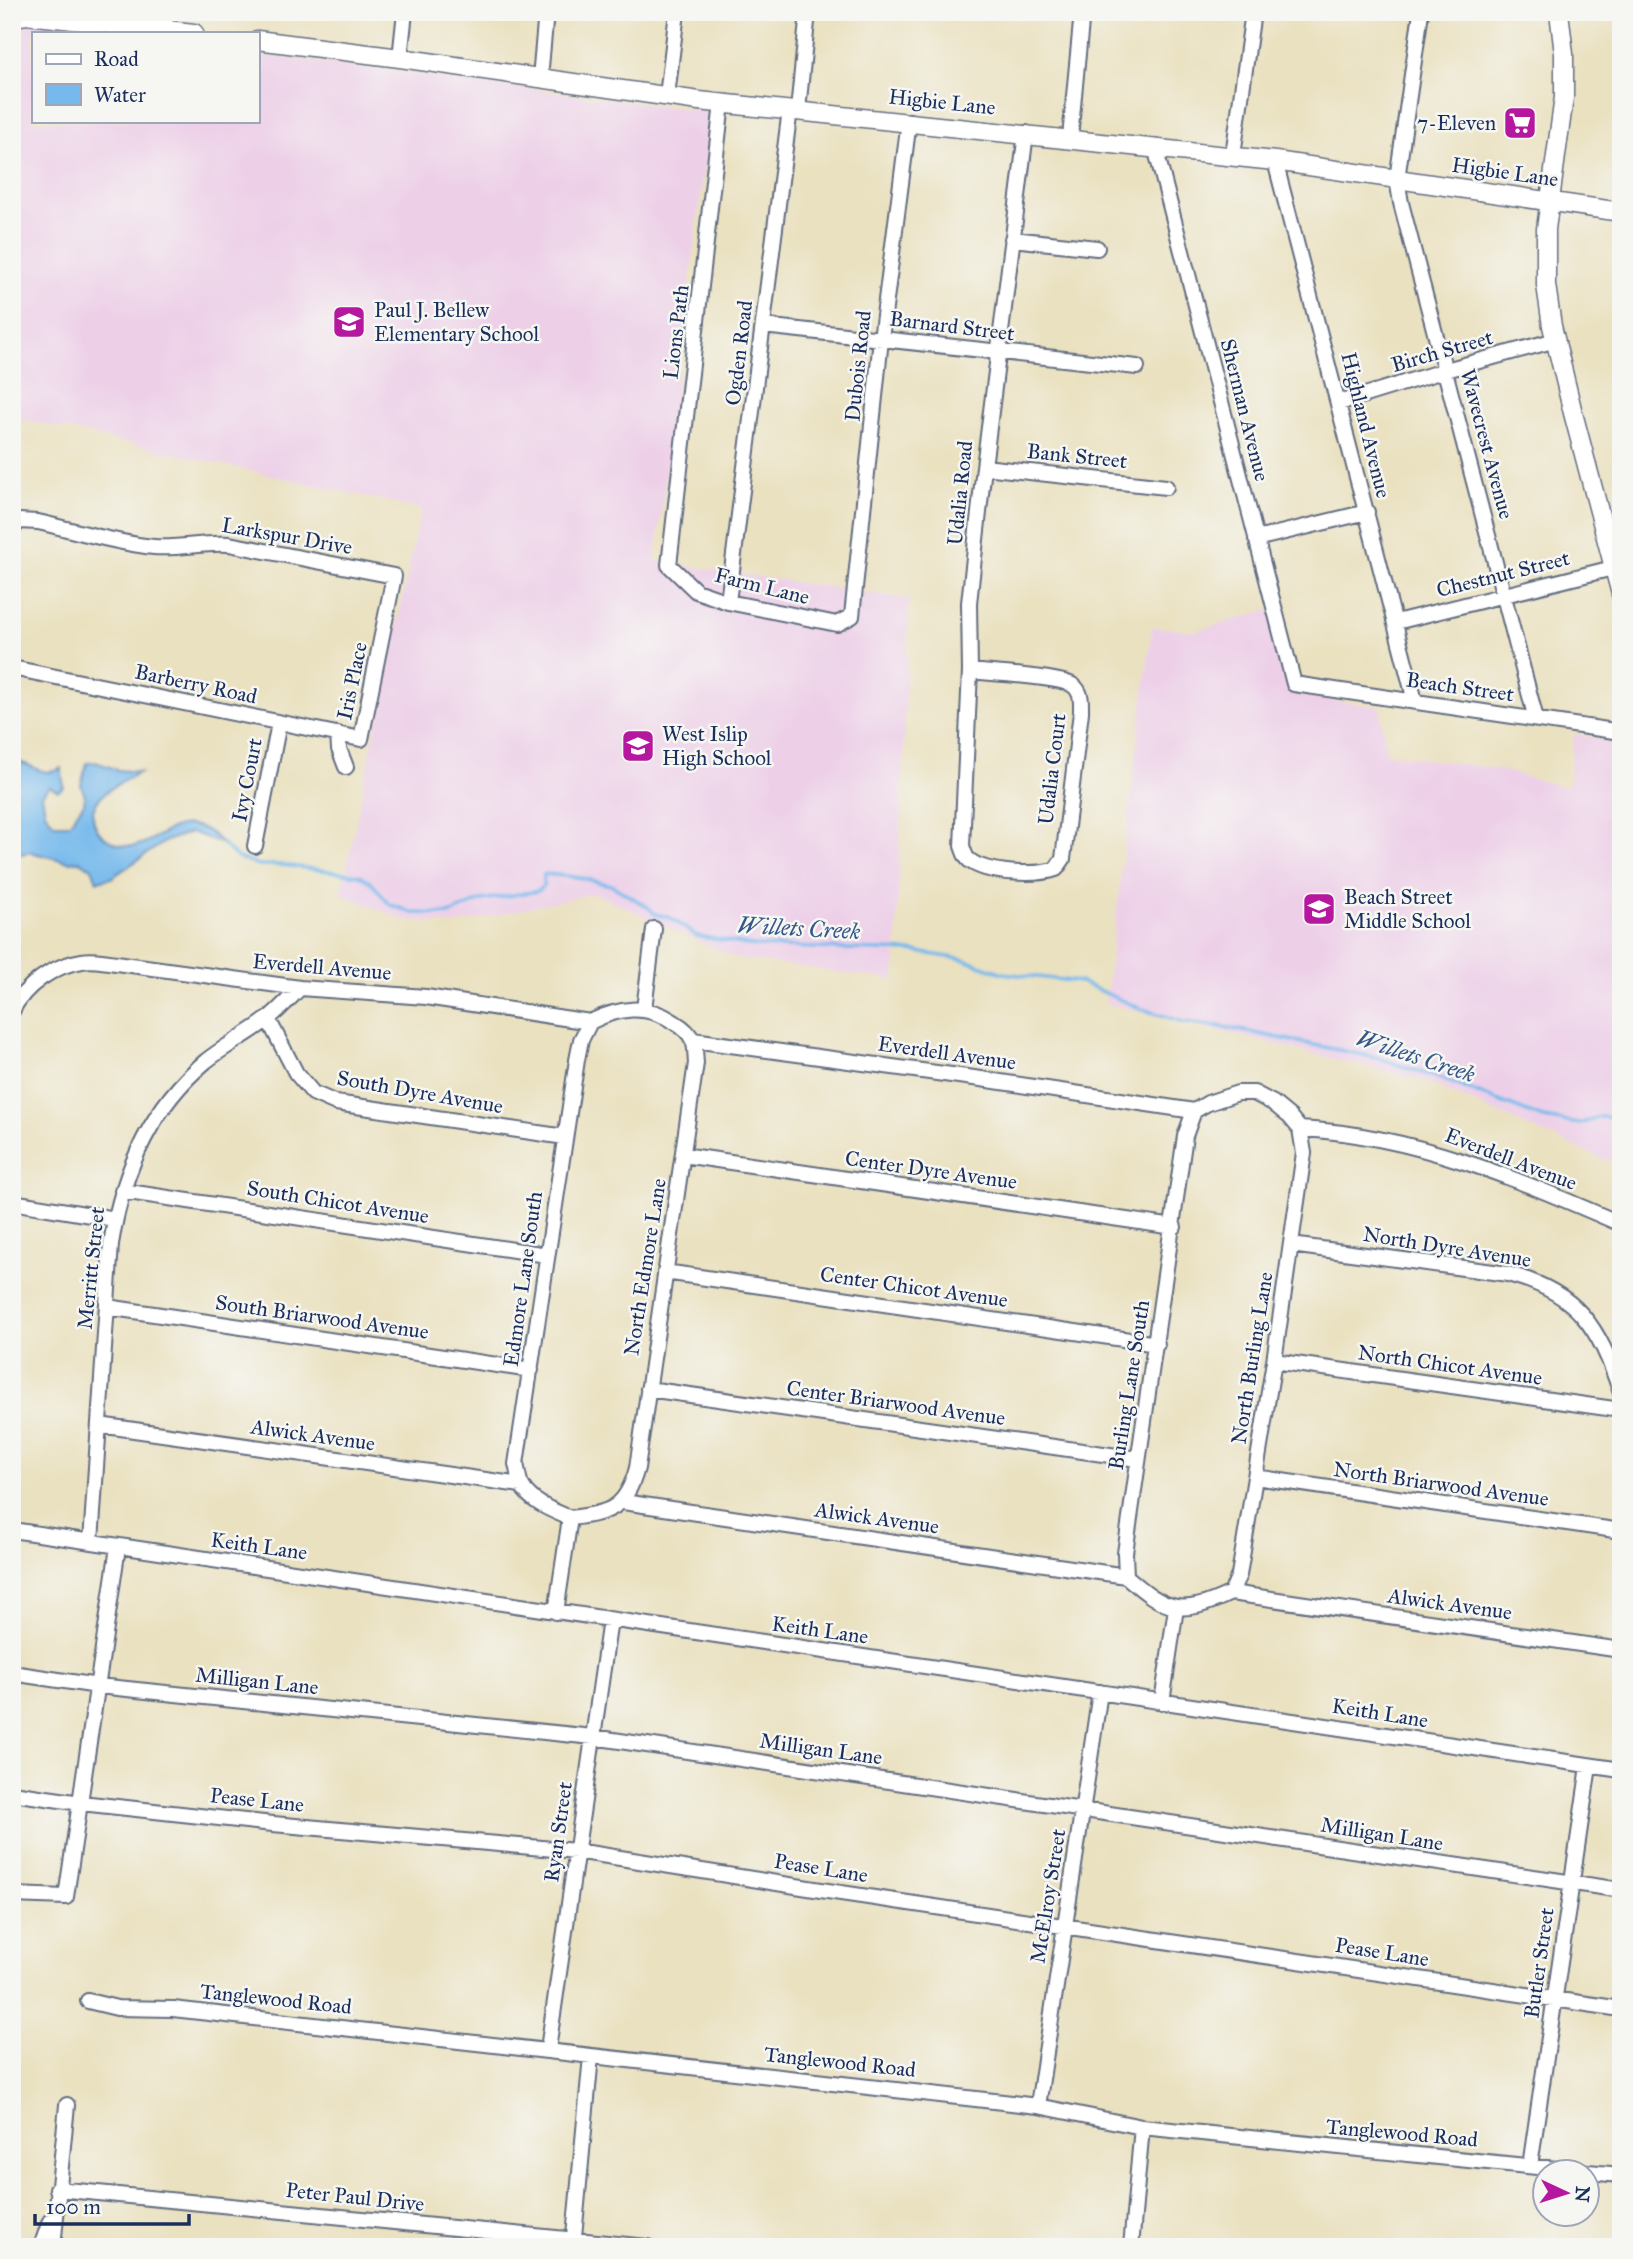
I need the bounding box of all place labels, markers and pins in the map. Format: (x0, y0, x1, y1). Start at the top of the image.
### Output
supermarket icon: 7-Eleven (1501, 104, 1539, 142)
place label: 7-Eleven (1417, 110, 1496, 136)
place label: Paul J. Bellew Elementary School (374, 297, 539, 347)
school or university icon: Paul J. Bellew Elementary School (330, 303, 368, 341)
place label: West Islip High School (662, 721, 772, 771)
school or university icon: West Islip High School (619, 727, 657, 765)
place label: Beach Street Middle School (1344, 884, 1471, 934)
school or university icon: Beach Street Middle School (1300, 890, 1338, 928)

